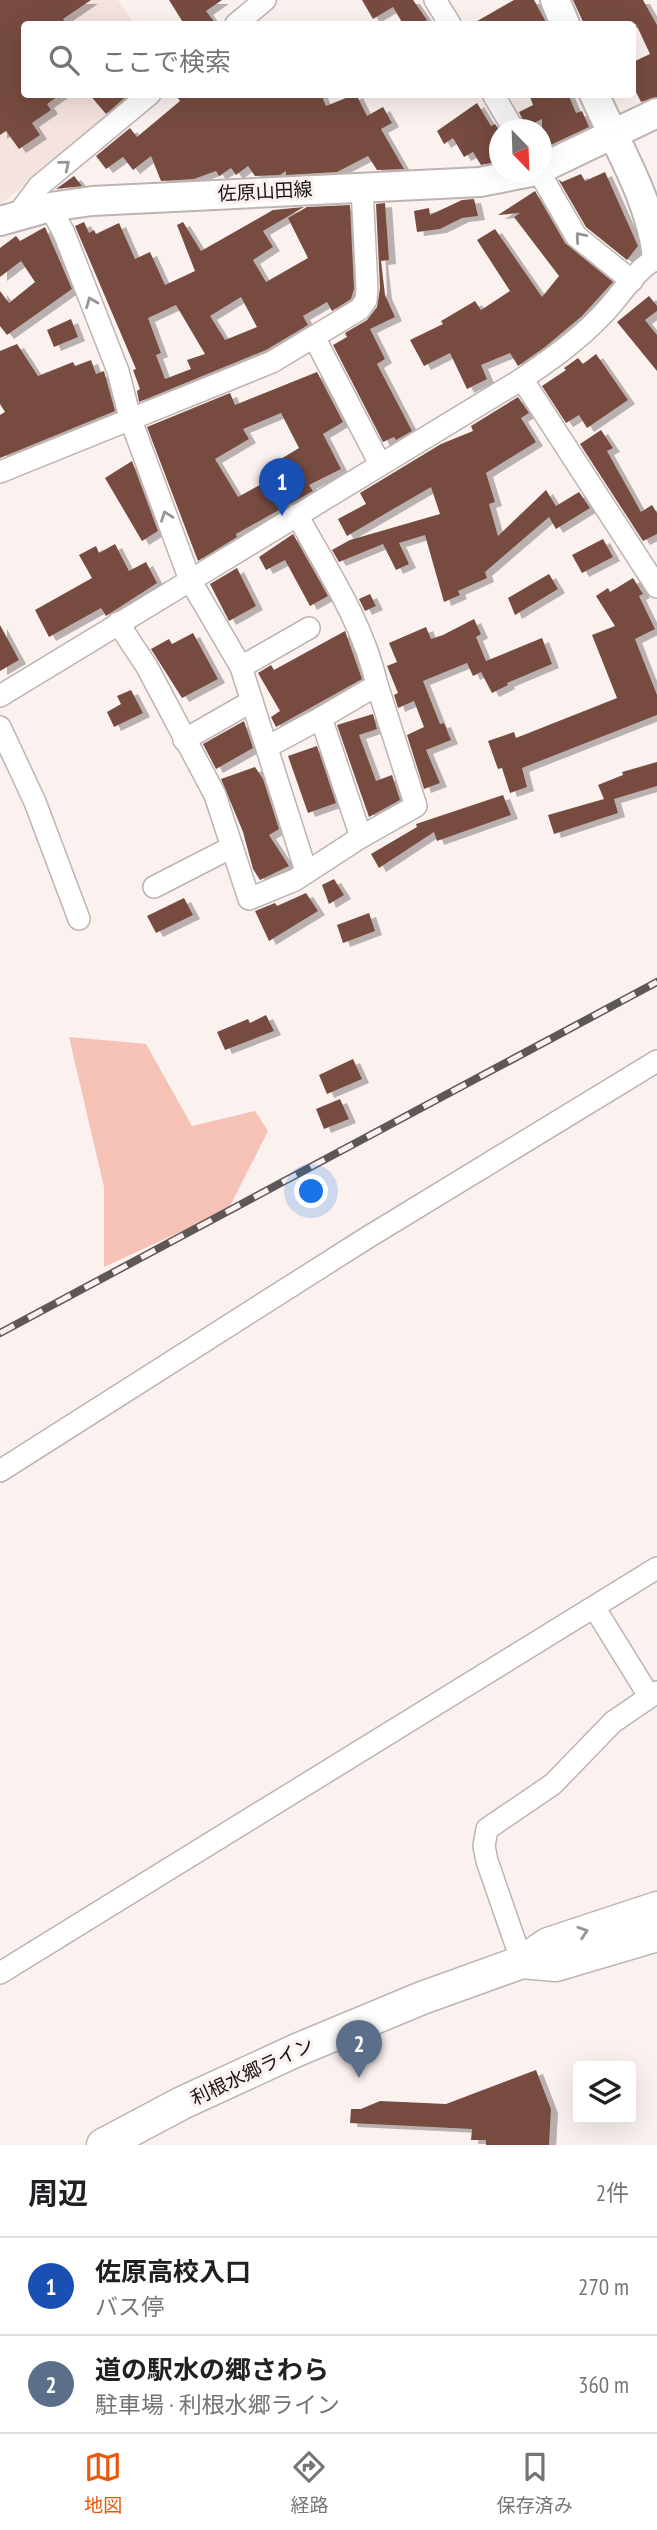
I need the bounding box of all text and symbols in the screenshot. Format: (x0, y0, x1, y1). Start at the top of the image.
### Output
search box (21, 21, 636, 98)
icon: search (45, 41, 83, 79)
text: ここで検索 (101, 45, 231, 78)
north arrow (489, 119, 552, 182)
one-way arrow (56, 161, 69, 173)
street label: 佐原山田線 (217, 177, 313, 205)
one-way arrow (576, 233, 588, 246)
one-way arrow (86, 297, 100, 309)
pin: 1 (259, 458, 305, 516)
one-way arrow (161, 511, 175, 523)
your location (294, 1174, 328, 1208)
one-way arrow (577, 1926, 589, 1940)
pin: 2 (336, 2020, 382, 2078)
street label: 利根水郷ライン (187, 2032, 317, 2110)
map controls (573, 2061, 636, 2124)
button: layers (573, 2061, 636, 2124)
text: 周辺 (28, 2173, 88, 2212)
text: 2件 (596, 2178, 629, 2207)
text: 佐原高校入口 (95, 2255, 251, 2288)
text: 1 (46, 2272, 57, 2301)
text: 270 m (578, 2272, 629, 2301)
text: バス停 (95, 2292, 164, 2321)
text: 道の駅水の郷さわら (95, 2353, 329, 2386)
text: 2 (46, 2370, 57, 2399)
text: 360 m (578, 2370, 629, 2399)
text: 駐車場 · 利根水郷ライン (95, 2390, 340, 2419)
tab: 地図 (84, 2448, 122, 2517)
tab: 経路 (290, 2448, 329, 2517)
tab: 保存済み (497, 2448, 573, 2517)

